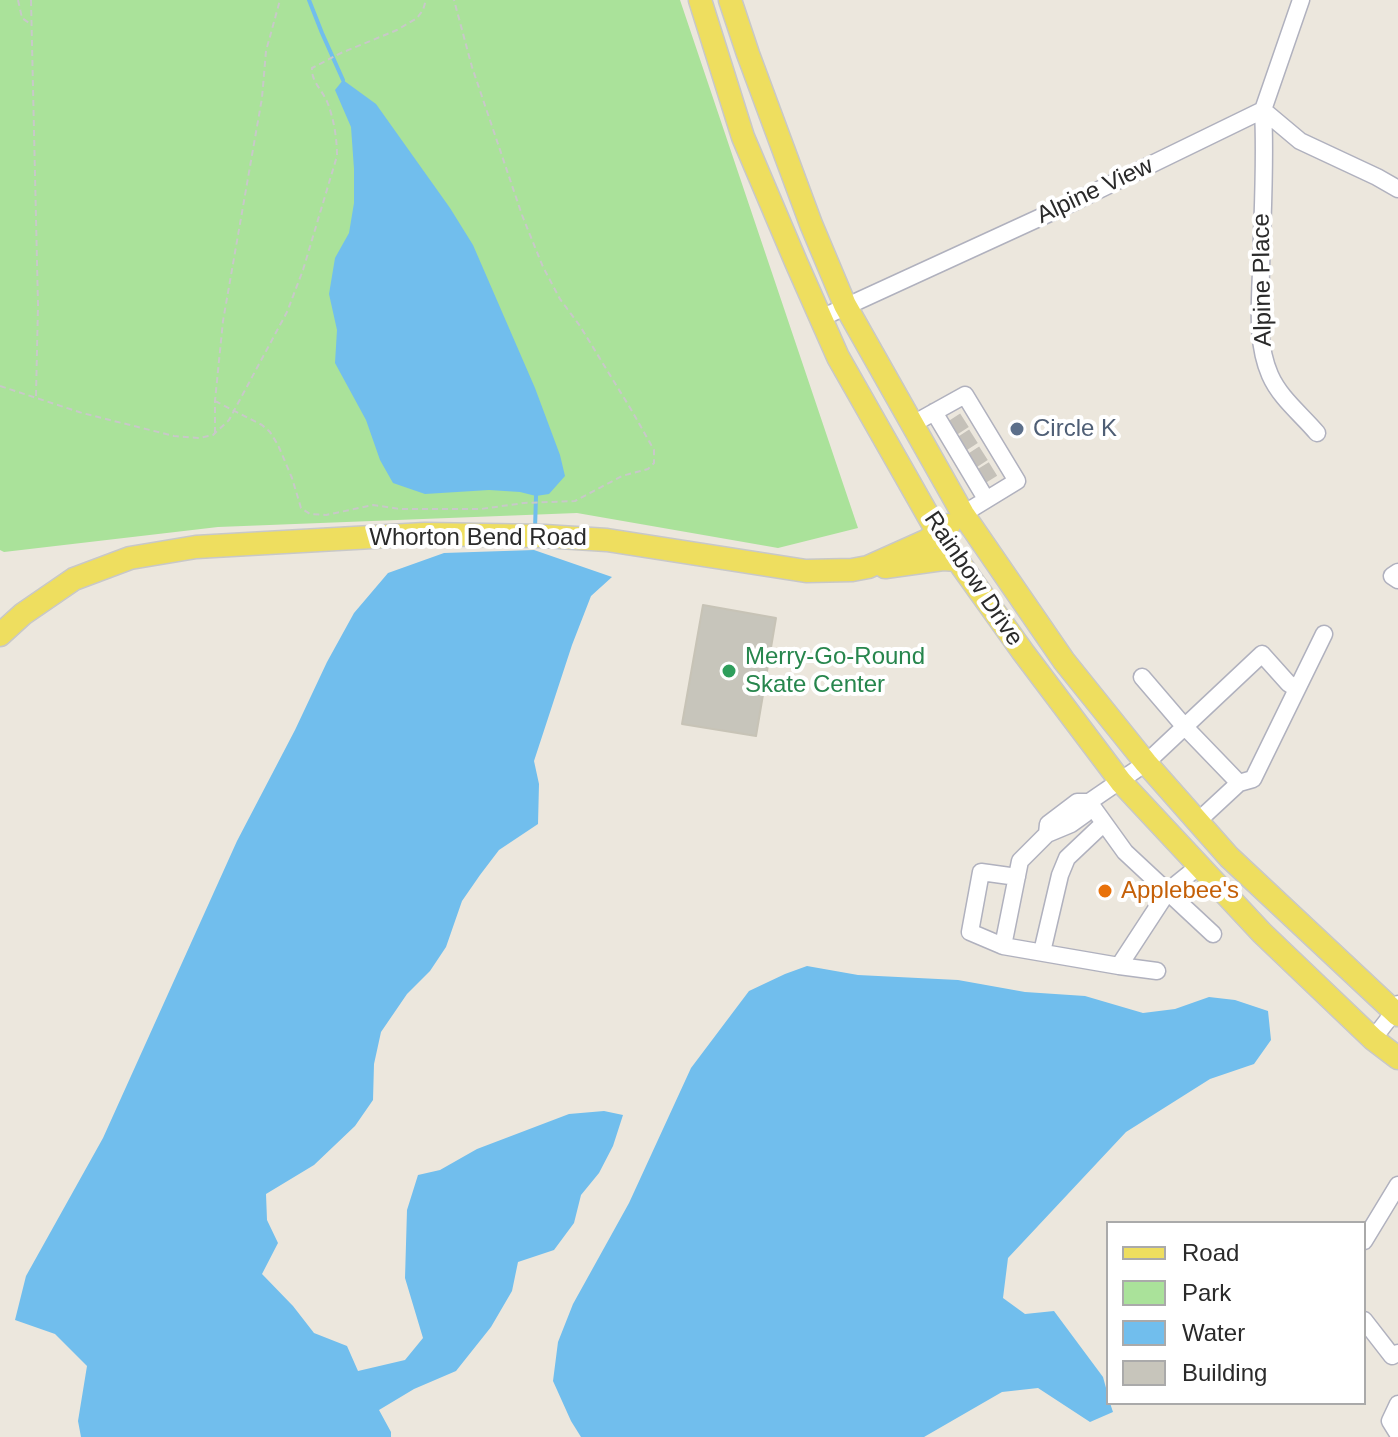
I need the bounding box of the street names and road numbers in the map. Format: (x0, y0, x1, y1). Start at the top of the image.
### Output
street label: Alpine View (1032, 152, 1158, 230)
street label: Alpine Place (1247, 213, 1279, 347)
street label: Rainbow Drive (917, 506, 1029, 652)
street label: Whorton Bend Road (369, 524, 587, 552)

